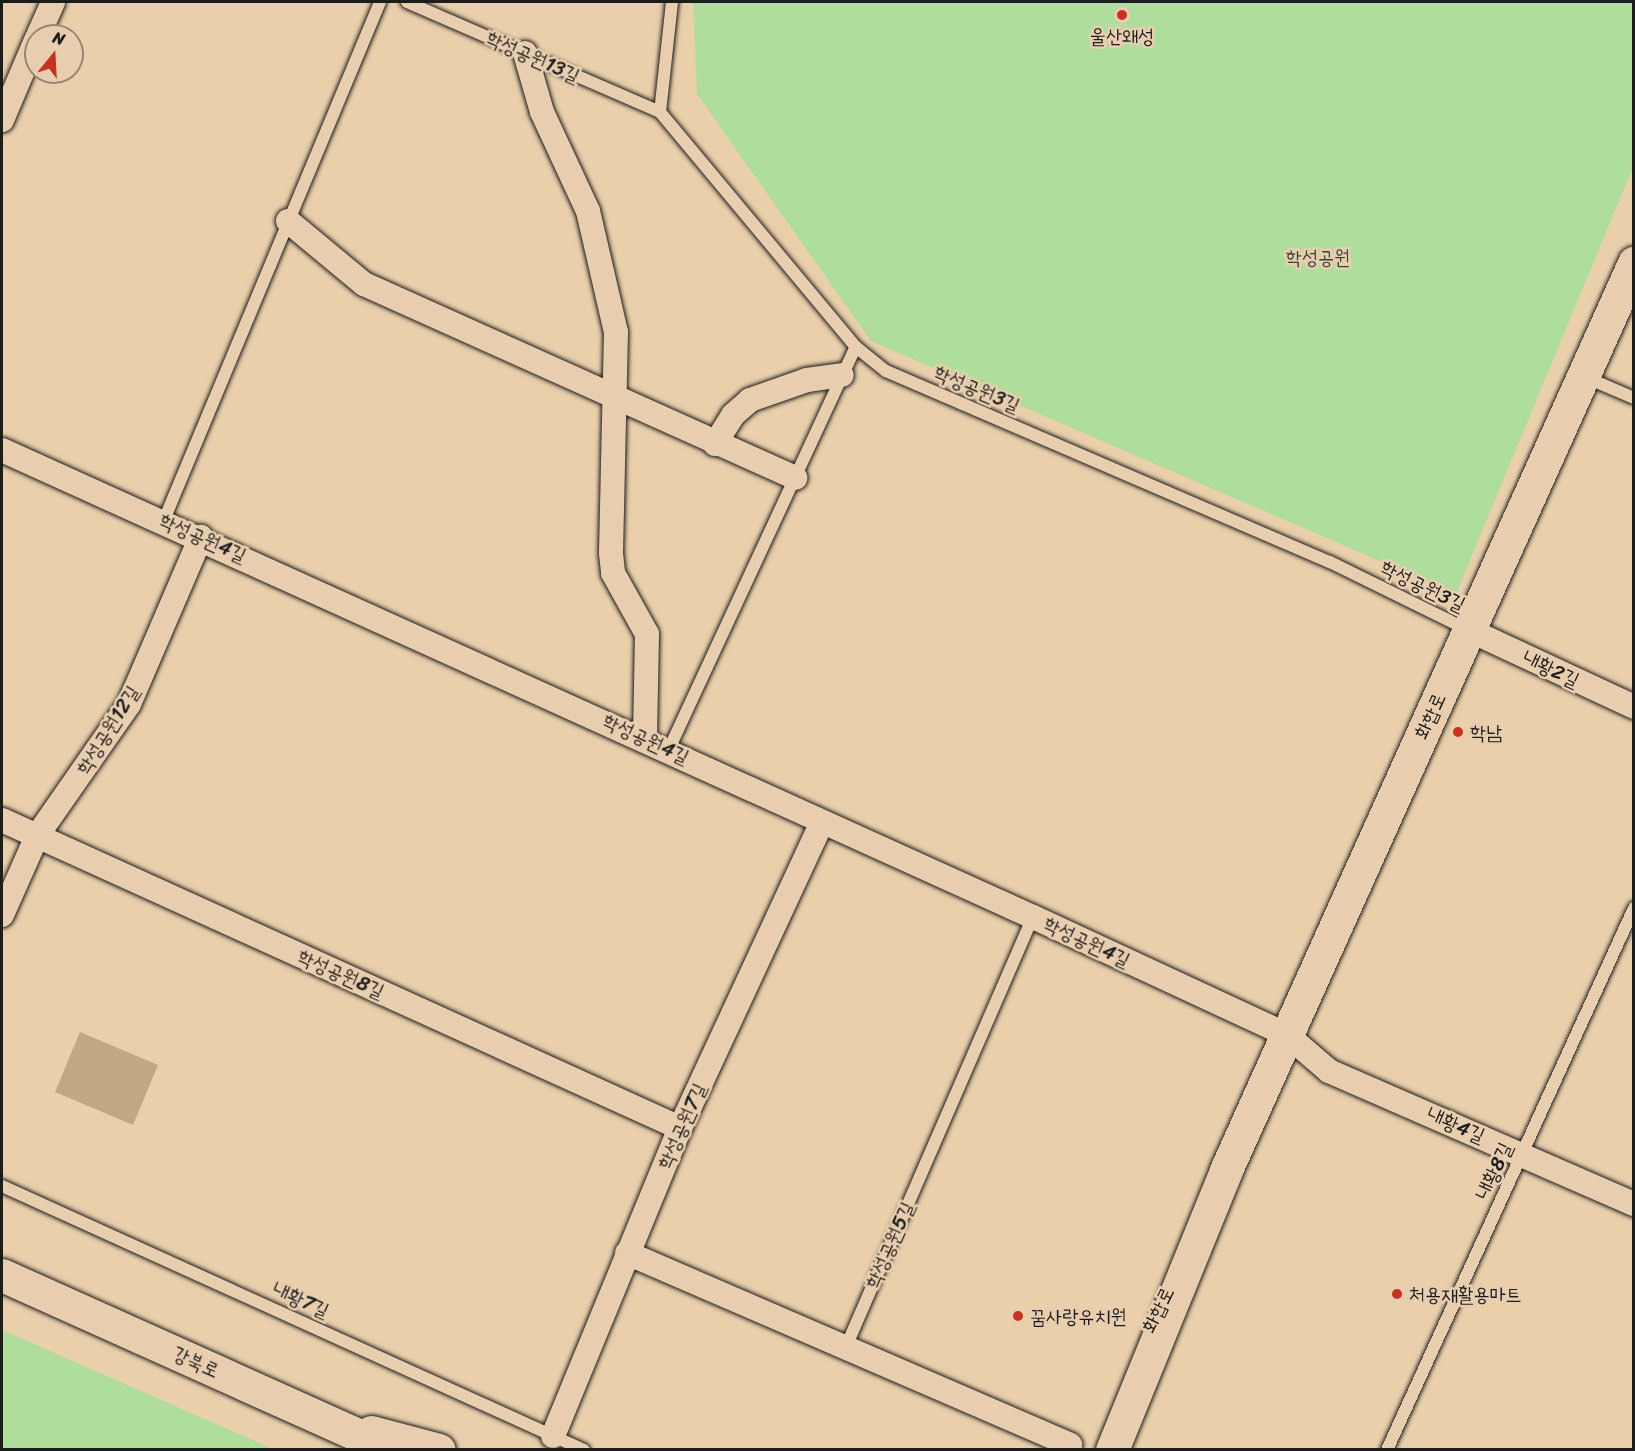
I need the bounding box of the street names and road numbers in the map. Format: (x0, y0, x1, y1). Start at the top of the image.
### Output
street label: 학성공원13길 (482, 26, 584, 88)
street label: 학성공원3길 (930, 360, 1024, 418)
street label: 학성공원4길 (156, 508, 250, 568)
street label: 학성공원3길 (1377, 555, 1469, 617)
street label: 내황2길 (1519, 645, 1583, 693)
street label: 학성공원12길 (71, 681, 145, 779)
street label: 화합로 (1409, 689, 1451, 743)
street label: 학성공원4길 (599, 708, 693, 770)
street label: 학성공원4길 (1040, 911, 1134, 973)
street label: 학성공원8길 (294, 944, 388, 1004)
street label: 학성공원7길 (652, 1079, 712, 1173)
street label: 내황4길 (1423, 1102, 1489, 1148)
street label: 내황8길 (1470, 1139, 1518, 1203)
street label: 학성공원5길 (860, 1198, 920, 1292)
street label: 내황7길 (269, 1277, 333, 1323)
street label: 화합로 (1137, 1283, 1179, 1337)
street label: 강북로 (169, 1341, 223, 1383)

